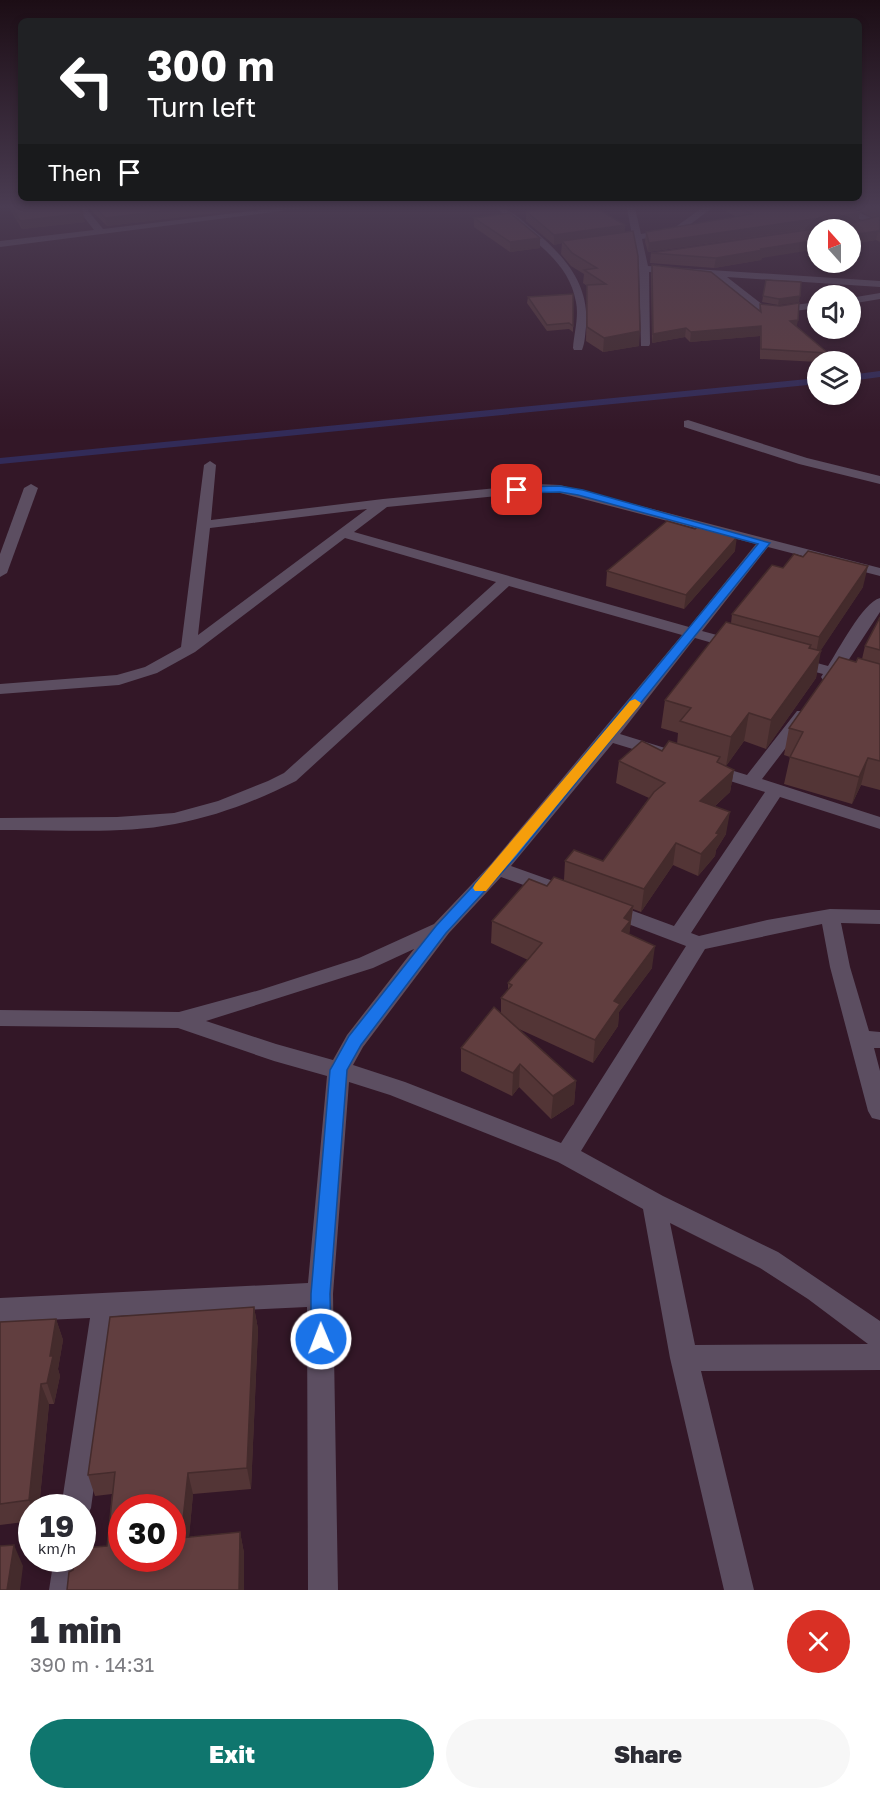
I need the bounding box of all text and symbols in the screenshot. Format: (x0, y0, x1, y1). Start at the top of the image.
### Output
text: 300 m (147, 40, 274, 90)
icon: left (48, 42, 126, 120)
text: Turn left (147, 91, 256, 123)
icon: arrive (113, 156, 146, 189)
text: Then (48, 159, 101, 186)
north arrow (807, 219, 861, 273)
map controls (807, 219, 861, 405)
button: sound (807, 285, 861, 339)
button: layers (807, 351, 861, 405)
pin (491, 464, 542, 515)
icon: arrive (500, 473, 533, 506)
position arrow (289, 1307, 353, 1371)
speed limit sign: 30 (108, 1494, 186, 1572)
text: 19 (40, 1508, 74, 1544)
text: km/h (38, 1539, 76, 1557)
text: 1 min (30, 1608, 121, 1651)
button: close (787, 1610, 850, 1673)
text: 390 m · 14:31 (30, 1652, 154, 1676)
button: Exit (30, 1719, 434, 1788)
button: Share (446, 1719, 850, 1788)

